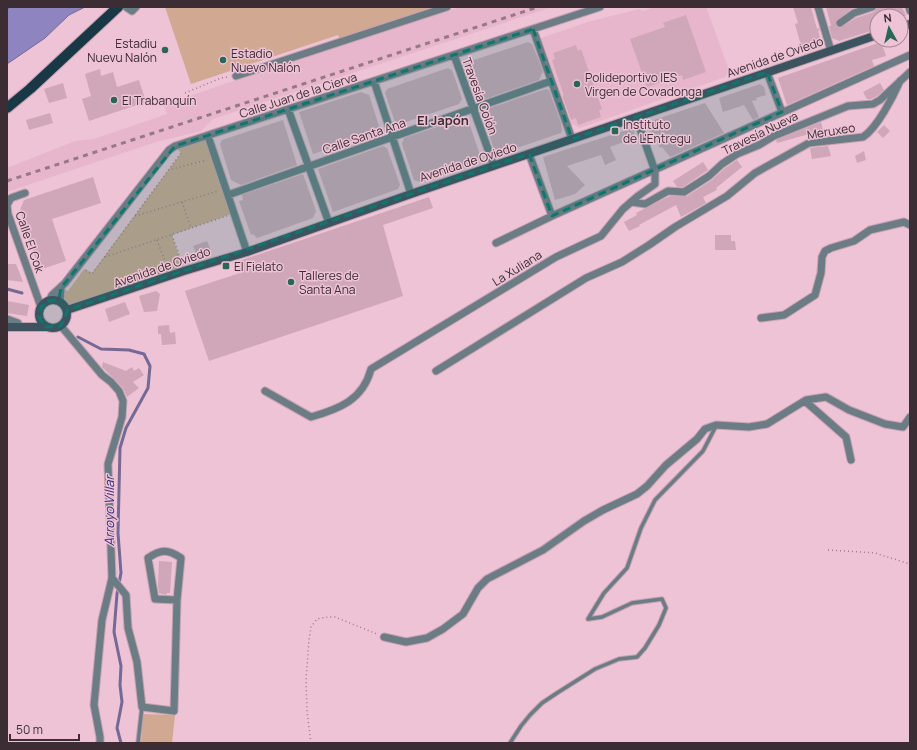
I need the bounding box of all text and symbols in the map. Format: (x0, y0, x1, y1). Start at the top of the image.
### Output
north arrow (869, 8, 909, 48)
text: N (883, 10, 893, 26)
street label: Avenida de Oviedo (724, 32, 826, 82)
place label: Estadiu Nuevu Nalón (87, 35, 157, 66)
marker: Estadiu Nuevu Nalón (160, 45, 170, 55)
place label: Estadio Nuevo Nalón (231, 45, 300, 76)
marker: Estadio Nuevo Nalón (218, 55, 228, 65)
street label: Travesía Colón (458, 55, 502, 137)
street label: Calle Juan de la Cierva (237, 68, 359, 122)
place label: Polideportivo IES Virgen de Covadonga (585, 69, 702, 100)
marker: Polideportivo IES Virgen de Covadonga (572, 79, 582, 89)
place label: El Trabanquín (122, 92, 196, 109)
marker: El Trabanquín (109, 95, 119, 105)
street label: Travesía Nueva (719, 107, 801, 159)
district label: El Japón (417, 111, 469, 129)
street label: Calle Santa Ana (320, 114, 408, 158)
place label: Instituto de L'Entregu (623, 116, 691, 147)
street label: Meruxeo (806, 119, 856, 143)
marker: Instituto de L'Entregu (610, 126, 620, 136)
street label: Avenida de Oviedo (417, 138, 519, 186)
street label: Calle El Cok (12, 209, 49, 276)
street label: Avenida de Oviedo (111, 242, 213, 292)
street label: La Xuliana (489, 246, 545, 290)
place label: El Fielato (234, 258, 283, 275)
marker: El Fielato (221, 261, 231, 271)
place label: Talleres de Santa Ana (299, 267, 359, 298)
marker: Talleres de Santa Ana (286, 277, 296, 287)
water label: Arroyo Villar (100, 473, 118, 546)
scale bar (10, 716, 79, 742)
text: 50 m (16, 721, 43, 738)

